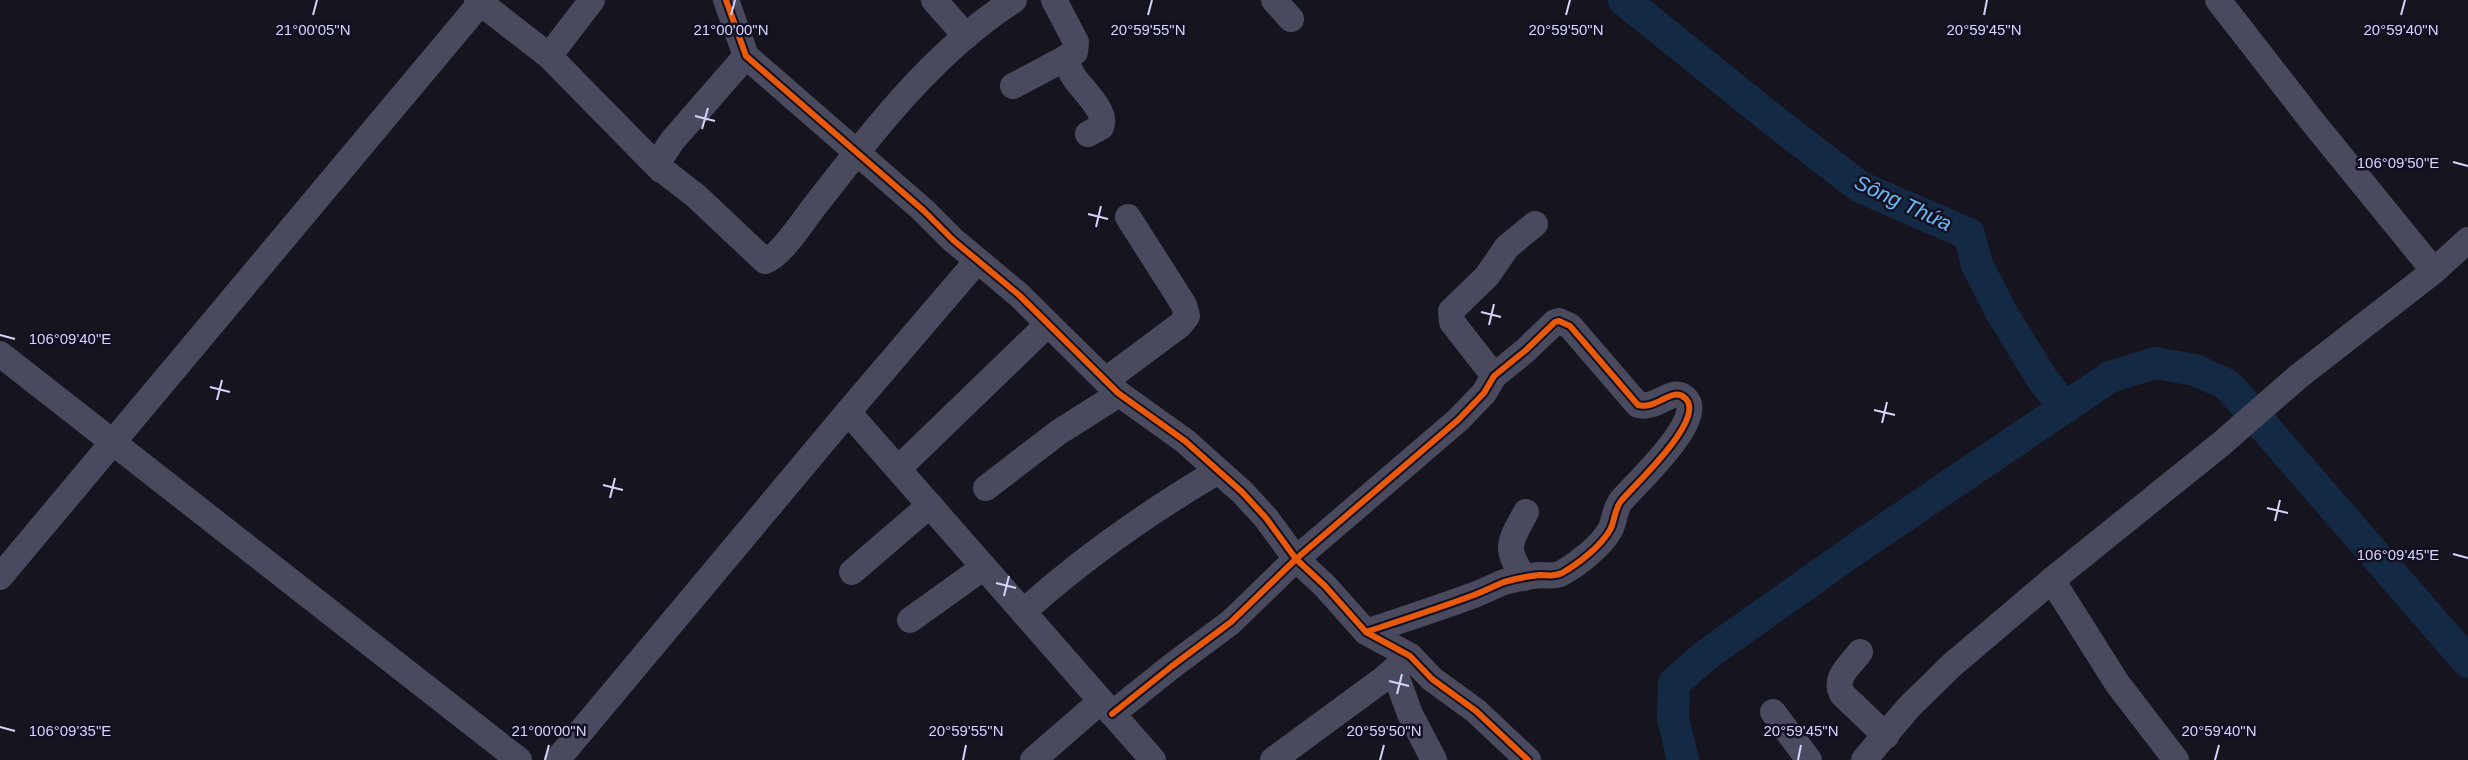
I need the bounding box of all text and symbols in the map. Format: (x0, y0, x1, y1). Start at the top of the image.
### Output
text: 21°00'05"N (275, 21, 351, 38)
text: 21°00'00"N (693, 21, 769, 38)
text: 20°59'55"N (1110, 21, 1186, 38)
text: 20°59'50"N (1528, 21, 1604, 38)
text: 20°59'45"N (1946, 21, 2022, 38)
text: 20°59'40"N (2363, 21, 2439, 38)
text: 106°09'50"E (2357, 154, 2439, 171)
water label: Sông Thứa (1851, 170, 1955, 235)
text: 106°09'40"E (29, 330, 111, 347)
text: 106°09'45"E (2357, 546, 2439, 563)
text: 106°09'35"E (29, 722, 111, 739)
text: 21°00'00"N (511, 722, 587, 739)
text: 20°59'55"N (928, 722, 1004, 739)
text: 20°59'50"N (1346, 722, 1422, 739)
text: 20°59'45"N (1763, 722, 1839, 739)
text: 20°59'40"N (2181, 722, 2257, 739)

